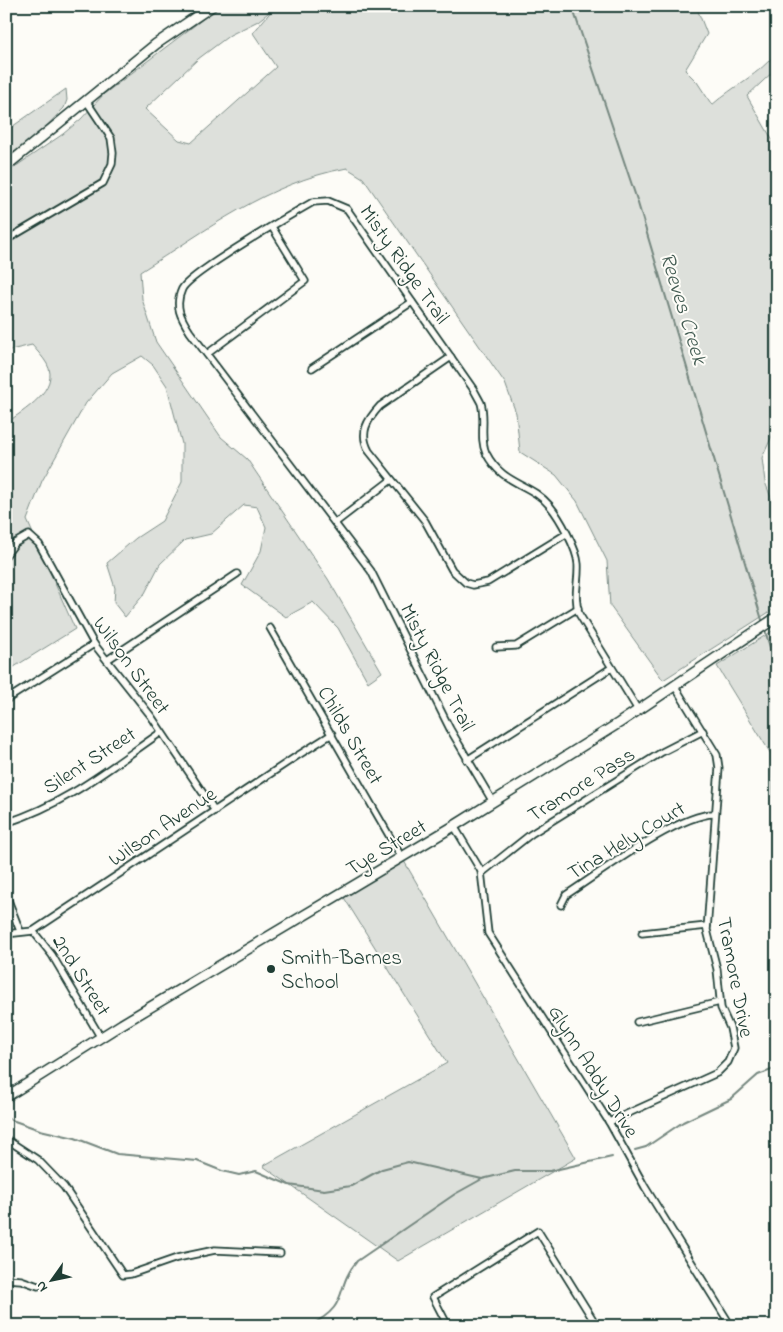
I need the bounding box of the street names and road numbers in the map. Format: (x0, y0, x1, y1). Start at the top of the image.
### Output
street label: Misty Ridge Trail (349, 199, 456, 332)
street label: Misty Ridge Trail (389, 599, 481, 738)
street label: Wilson Street (85, 611, 176, 721)
street label: Childs Street (309, 681, 390, 791)
street label: Silent Street (38, 720, 143, 803)
street label: Tramore Pass (522, 741, 642, 831)
street label: Wilson Avenue (103, 780, 224, 875)
street label: Tina Hely Court (562, 795, 693, 890)
street label: Tye Street (341, 813, 434, 886)
street label: Tramore Drive (708, 915, 761, 1041)
street label: 2nd Street (44, 930, 117, 1022)
street label: Glynn Addy Drive (538, 1000, 646, 1146)

